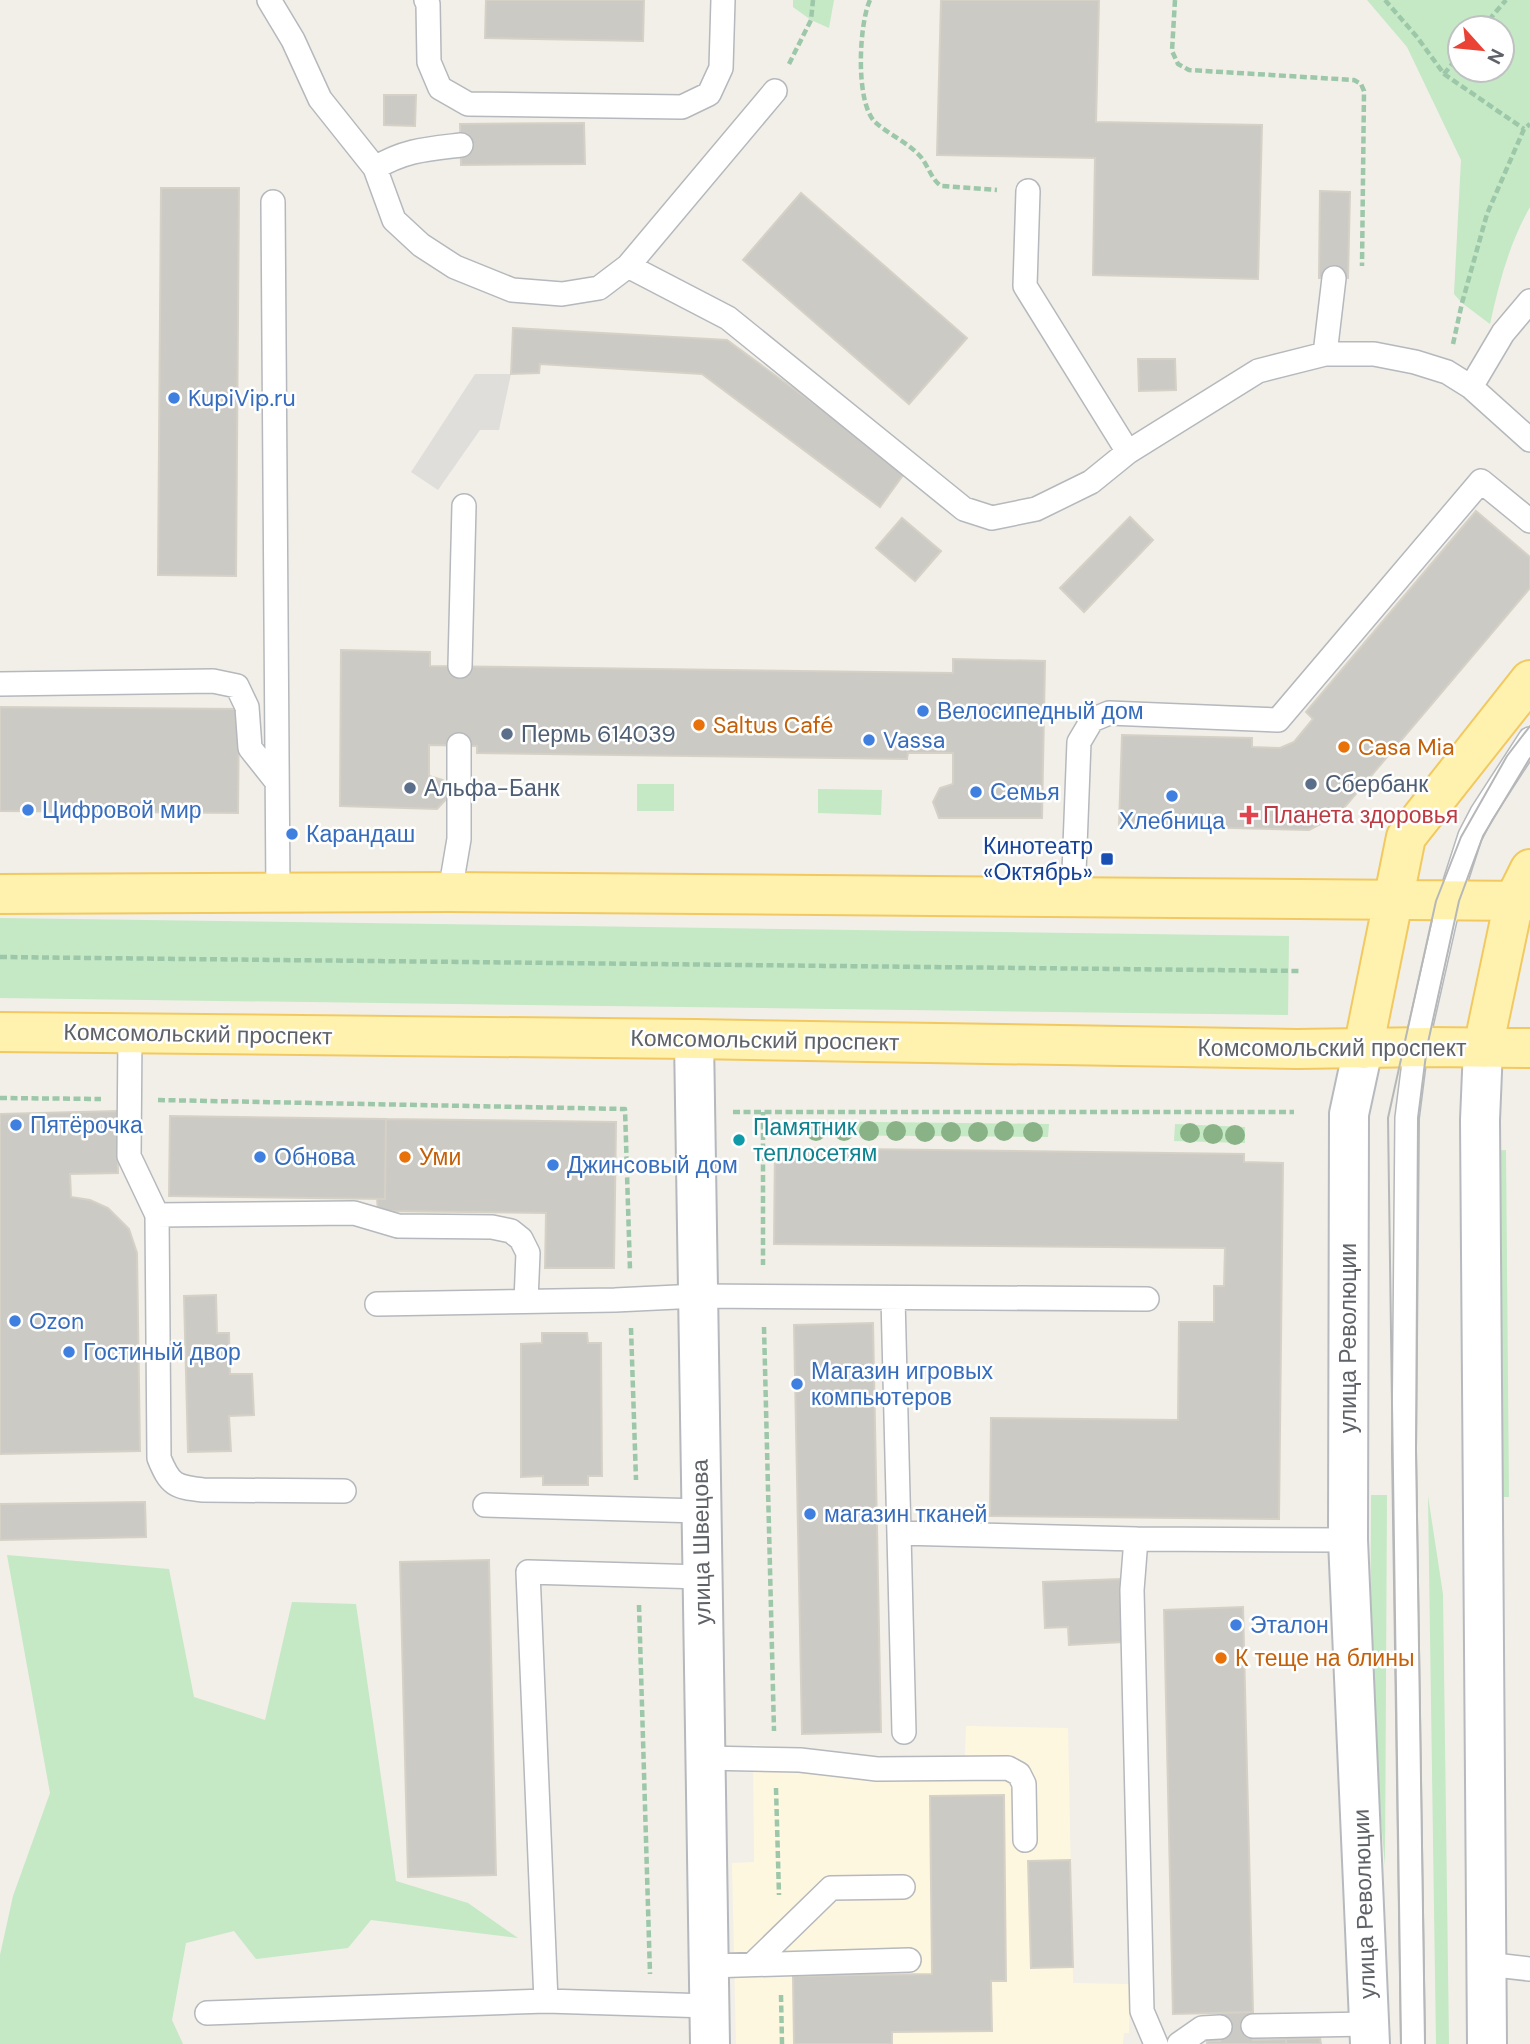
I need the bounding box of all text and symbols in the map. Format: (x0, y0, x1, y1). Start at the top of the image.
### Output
north arrow (1446, 14, 1516, 84)
text: N (1481, 45, 1510, 68)
place label: KupiVip.ru (188, 383, 296, 413)
marker: KupiVip.ru (166, 390, 182, 406)
place label: Велосипедный дом (937, 696, 1144, 726)
marker: Велосипедный дом (915, 703, 931, 719)
place label: Saltus Café (713, 710, 833, 740)
marker: Saltus Café (691, 717, 707, 733)
place label: Пермь 614039 (521, 719, 676, 749)
place label: Vassa (883, 725, 945, 755)
marker: Пермь 614039 (499, 726, 515, 742)
marker: Vassa (861, 732, 877, 748)
place label: Casa Mia (1358, 732, 1455, 762)
marker: Casa Mia (1336, 739, 1352, 755)
place label: Сбербанк (1325, 769, 1429, 799)
place label: Альфа-Банк (424, 773, 560, 803)
marker: Сбербанк (1303, 776, 1319, 792)
place label: Семья (990, 777, 1060, 807)
marker: Альфа-Банк (402, 780, 418, 796)
marker: Семья (968, 784, 984, 800)
marker: Хлебница (1164, 788, 1180, 804)
place label: Цифровой мир (42, 795, 202, 825)
place label: Планета здоровья (1263, 800, 1458, 830)
marker: Цифровой мир (20, 802, 36, 818)
place label: Хлебница (1119, 806, 1225, 836)
marker: Планета здоровья (1241, 807, 1257, 823)
place label: Карандаш (306, 819, 415, 849)
marker: Карандаш (284, 826, 300, 842)
place label: Кинотеатр «Октябрь» (983, 831, 1093, 887)
marker: Кинотеатр «Октябрь» (1099, 851, 1115, 867)
street label: Комсомольский проспект (63, 1017, 333, 1051)
street label: Комсомольский проспект (630, 1023, 900, 1057)
street label: Комсомольский проспект (1197, 1033, 1467, 1063)
place label: Пятёрочка (30, 1110, 143, 1140)
place label: Памятник теплосетям (753, 1112, 877, 1168)
marker: Пятёрочка (8, 1117, 24, 1133)
marker: Памятник теплосетям (731, 1132, 747, 1148)
place label: Обнова (274, 1142, 356, 1172)
place label: Уми (419, 1142, 461, 1172)
marker: Обнова (252, 1149, 268, 1165)
marker: Уми (397, 1149, 413, 1165)
place label: Джинсовый дом (567, 1150, 738, 1180)
marker: Джинсовый дом (545, 1157, 561, 1173)
street label: улица Революции (1333, 1243, 1363, 1433)
place label: Ozon (29, 1306, 84, 1336)
marker: Ozon (7, 1313, 23, 1329)
place label: Гостиный двор (83, 1337, 241, 1367)
marker: Гостиный двор (61, 1344, 77, 1360)
place label: Магазин игровых компьютеров (811, 1356, 993, 1412)
marker: Магазин игровых компьютеров (789, 1376, 805, 1392)
street label: улица Швецова (685, 1459, 717, 1625)
place label: магазин тканей (824, 1499, 987, 1529)
marker: магазин тканей (802, 1506, 818, 1522)
place label: Эталон (1250, 1610, 1329, 1640)
marker: Эталон (1228, 1617, 1244, 1633)
place label: К теще на блины (1235, 1643, 1414, 1673)
marker: К теще на блины (1213, 1650, 1229, 1666)
street label: улица Революции (1346, 1808, 1382, 2000)

